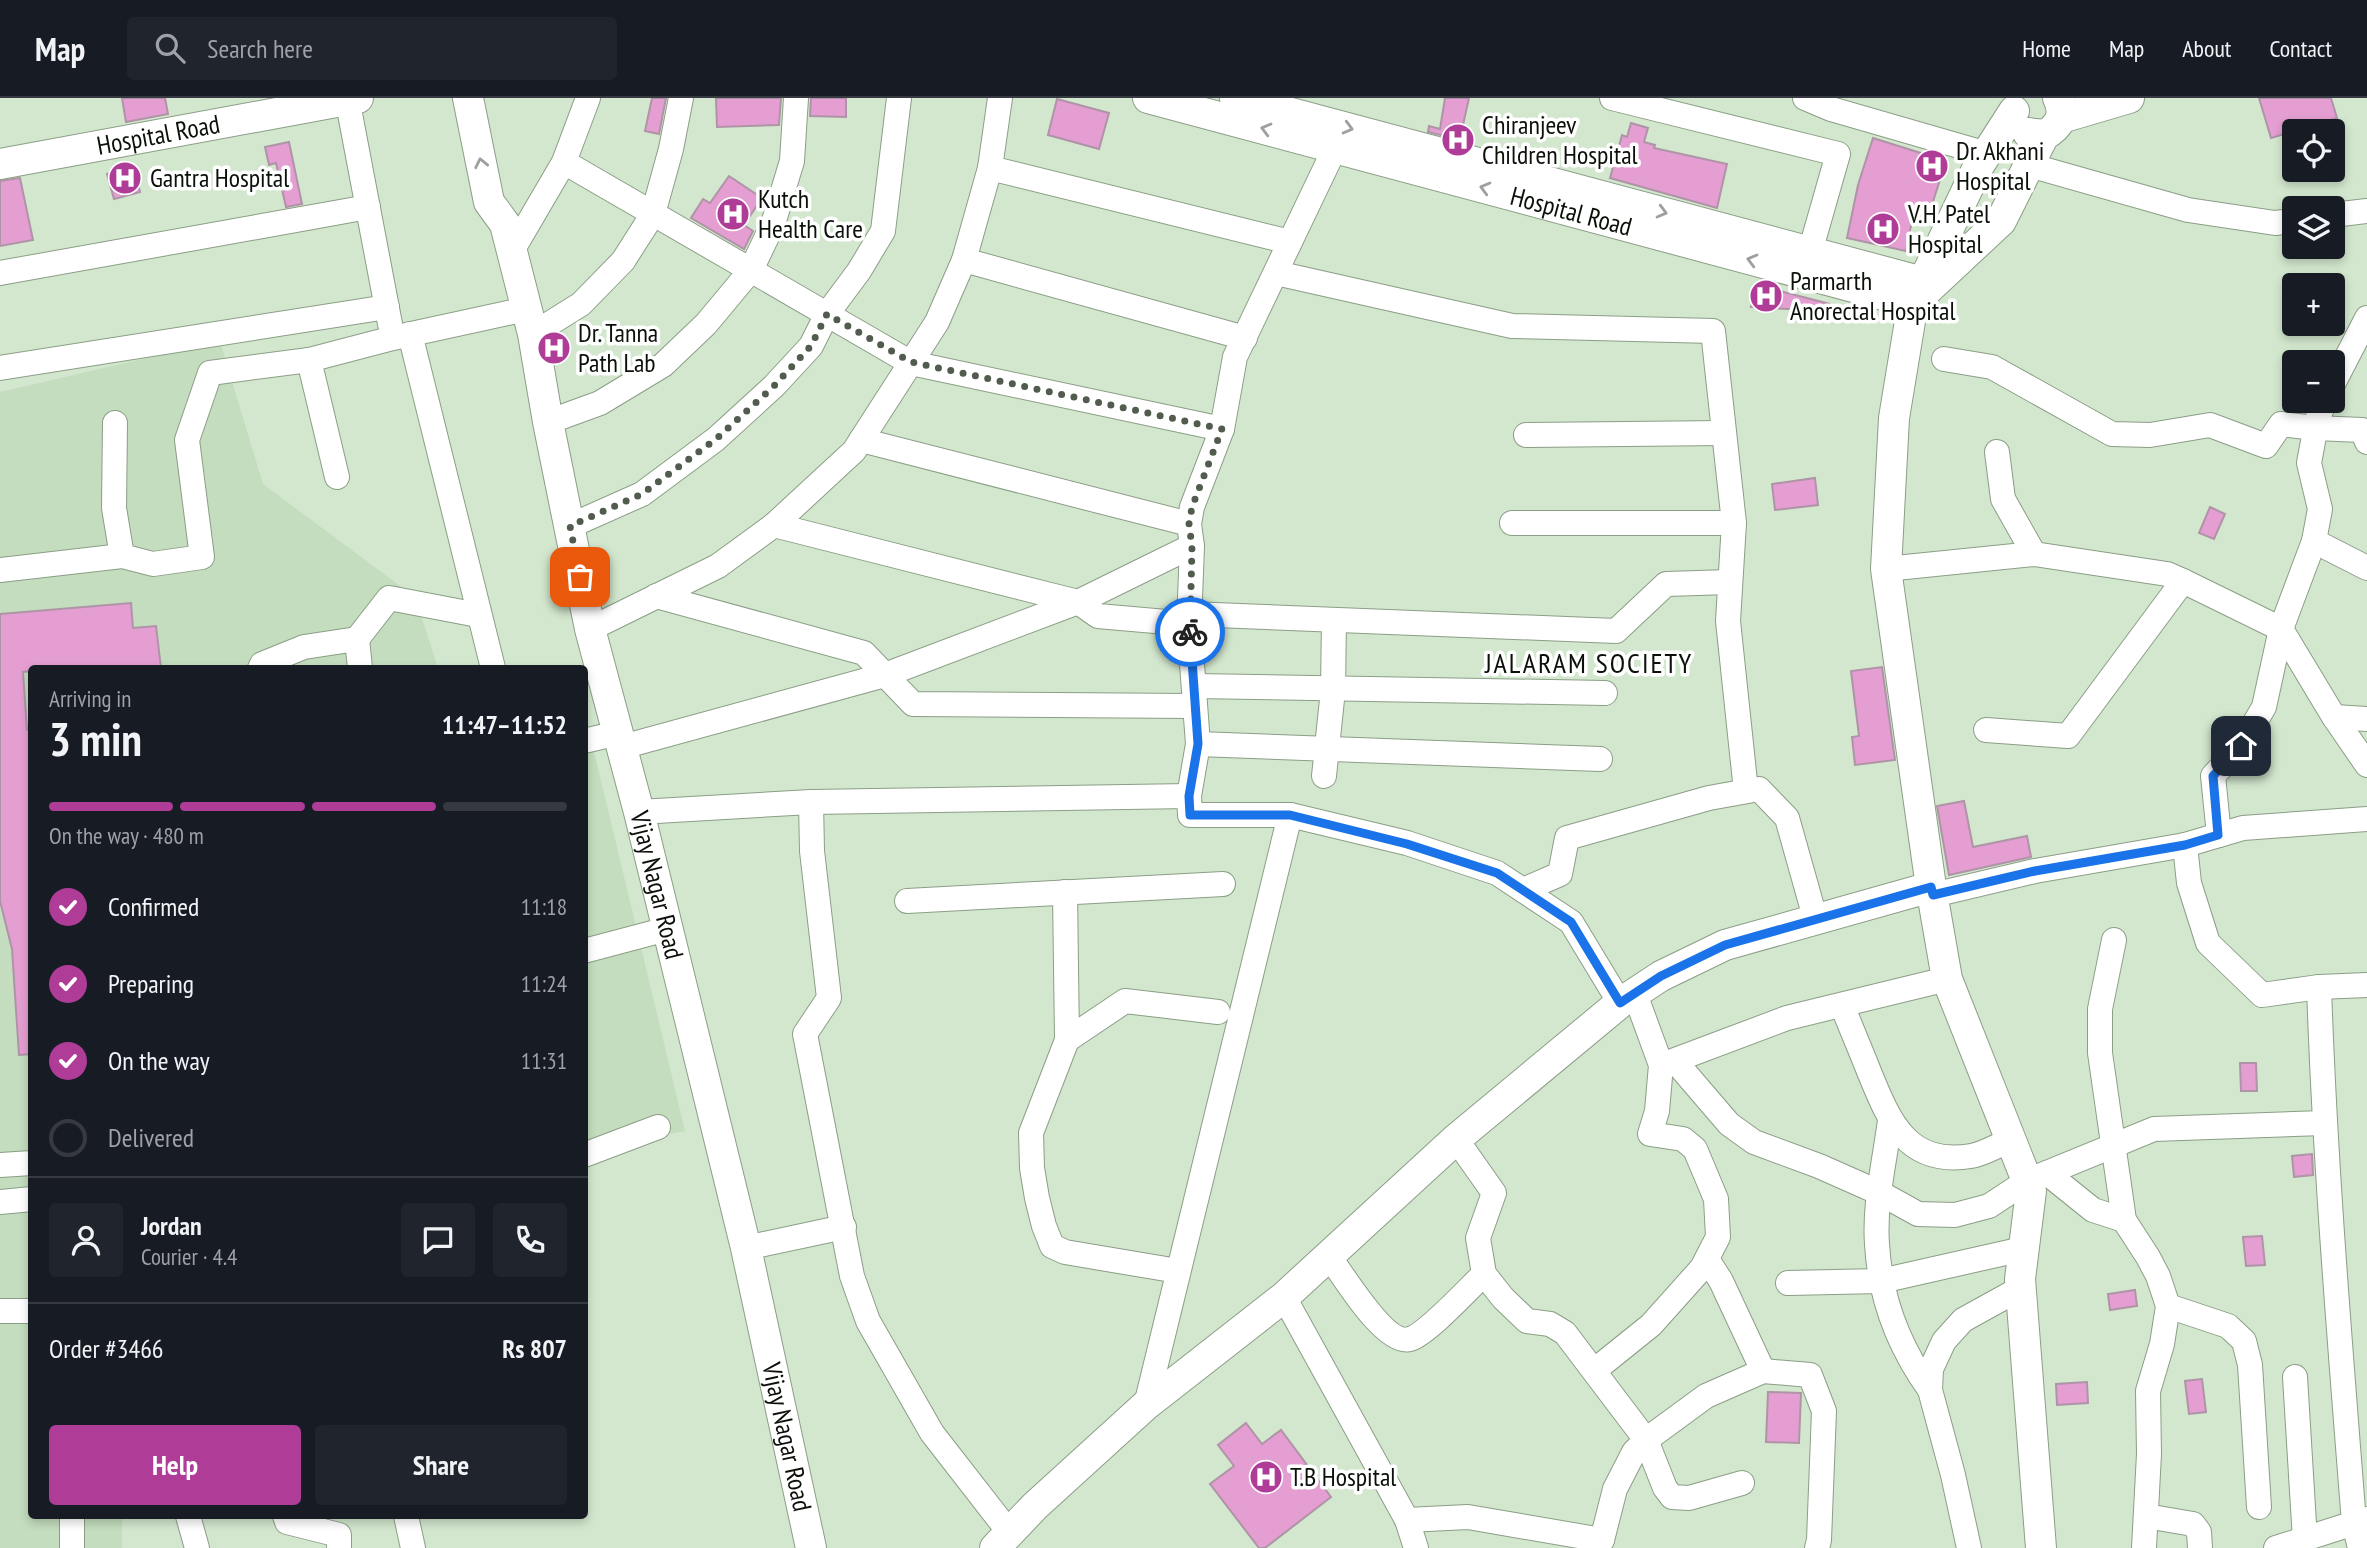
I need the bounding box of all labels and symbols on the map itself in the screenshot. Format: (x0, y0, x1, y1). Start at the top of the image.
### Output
street label: Hospital Road (94, 107, 222, 162)
place label: Chiranjeev Children Hospital (1482, 108, 1638, 171)
one-way arrow (1342, 120, 1354, 134)
hospital icon: Chiranjeev Children Hospital (1439, 121, 1477, 159)
one-way arrow (1260, 123, 1272, 137)
place label: Dr. Akhani Hospital (1956, 134, 2044, 197)
hospital icon: Dr. Akhani Hospital (1913, 147, 1951, 185)
one-way arrow (474, 157, 489, 169)
hospital icon: Gantra Hospital (106, 159, 144, 197)
place label: Gantra Hospital (150, 161, 289, 194)
street label: Hospital Road (1507, 179, 1636, 243)
place label: Kutch Health Care (758, 182, 863, 245)
one-way arrow (1480, 182, 1492, 196)
hospital icon: Kutch Health Care (714, 195, 752, 233)
place label: V.H. Patel Hospital (1907, 197, 1990, 260)
one-way arrow (1656, 204, 1668, 219)
hospital icon: V.H. Patel Hospital (1864, 210, 1902, 248)
one-way arrow (1747, 254, 1759, 268)
place label: Parmarth Anorectal Hospital (1790, 264, 1956, 327)
hospital icon: Parmarth Anorectal Hospital (1747, 277, 1785, 315)
place label: Dr. Tanna Path Lab (578, 316, 658, 379)
hospital icon: Dr. Tanna Path Lab (535, 329, 573, 367)
pin (550, 547, 610, 607)
courier (1155, 597, 1225, 667)
district label: JALARAM SOCIETY (1484, 644, 1693, 681)
pin (2211, 716, 2271, 776)
street label: Vijay Nagar Road (623, 807, 691, 962)
street label: Vijay Nagar Road (755, 1358, 820, 1514)
hospital icon: T.B Hospital (1247, 1458, 1285, 1496)
place label: T.B Hospital (1290, 1460, 1396, 1493)

